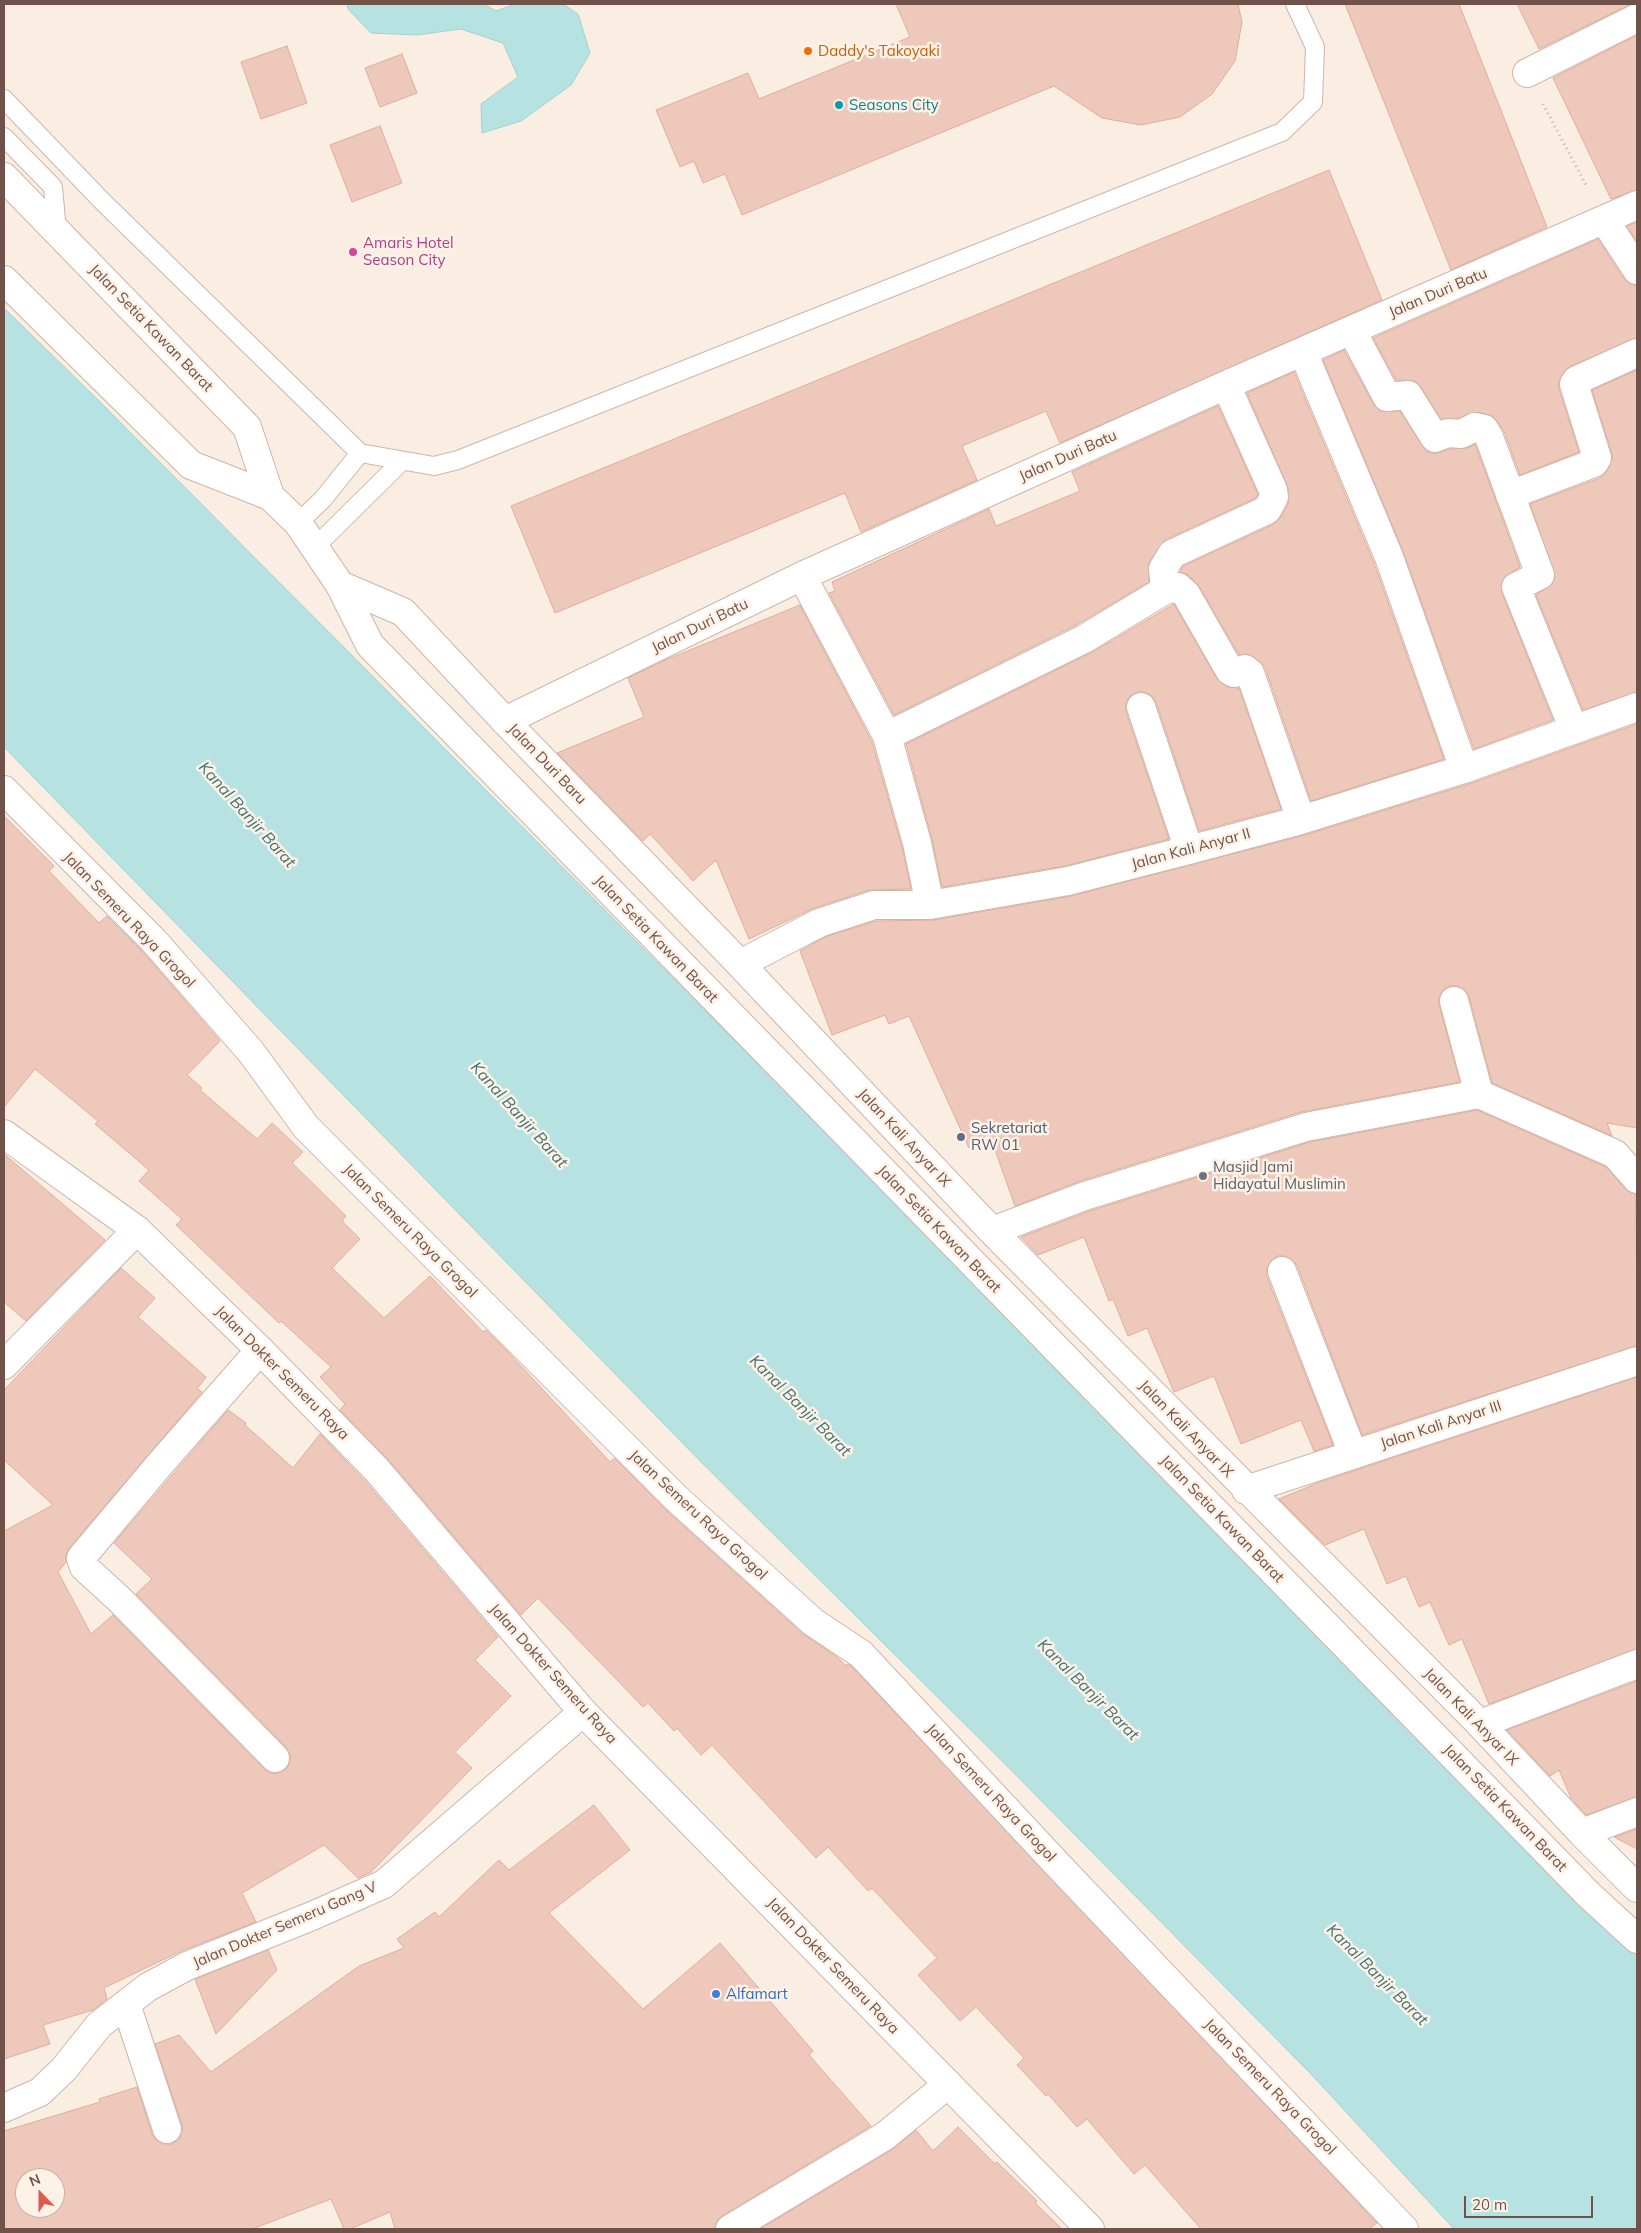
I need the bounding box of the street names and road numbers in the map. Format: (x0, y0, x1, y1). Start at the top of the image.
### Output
street label: Jalan Setia Kawan Barat (85, 261, 217, 395)
street label: Jalan Duri Batu (1386, 264, 1490, 322)
street label: Jalan Duri Batu (1016, 426, 1120, 486)
street label: Jalan Duri Batu (649, 595, 751, 657)
street label: Jalan Duri Baru (504, 720, 590, 808)
street label: Jalan Kali Anyar II (1130, 824, 1252, 874)
street label: Jalan Semeru Raya Grogol (59, 848, 199, 992)
street label: Jalan Setia Kawan Barat (590, 872, 722, 1006)
street label: Jalan Kali Anyar IX (854, 1085, 954, 1191)
street label: Jalan Semeru Raya Grogol (339, 1160, 481, 1302)
street label: Jalan Setia Kawan Barat (873, 1162, 1005, 1296)
street label: Jalan Dokter Semeru Raya (211, 1302, 353, 1444)
street label: Jalan Kali Anyar IX (1135, 1377, 1237, 1481)
street label: Jalan Kali Anyar III (1378, 1397, 1504, 1453)
street label: Jalan Semeru Raya Grogol (625, 1446, 771, 1584)
street label: Jalan Setia Kawan Barat (1156, 1452, 1288, 1586)
street label: Jalan Dokter Semeru Raya (485, 1600, 621, 1748)
street label: Jalan Kali Anyar IX (1420, 1665, 1522, 1769)
street label: Jalan Semeru Raya Grogol (922, 1720, 1060, 1866)
street label: Jalan Setia Kawan Barat (1439, 1741, 1571, 1875)
street label: Jalan Dokter Semeru Gang V (190, 1878, 380, 1972)
street label: Jalan Dokter Semeru Raya (763, 1894, 903, 2038)
street label: Jalan Semeru Raya Grogol (1200, 2015, 1340, 2159)

